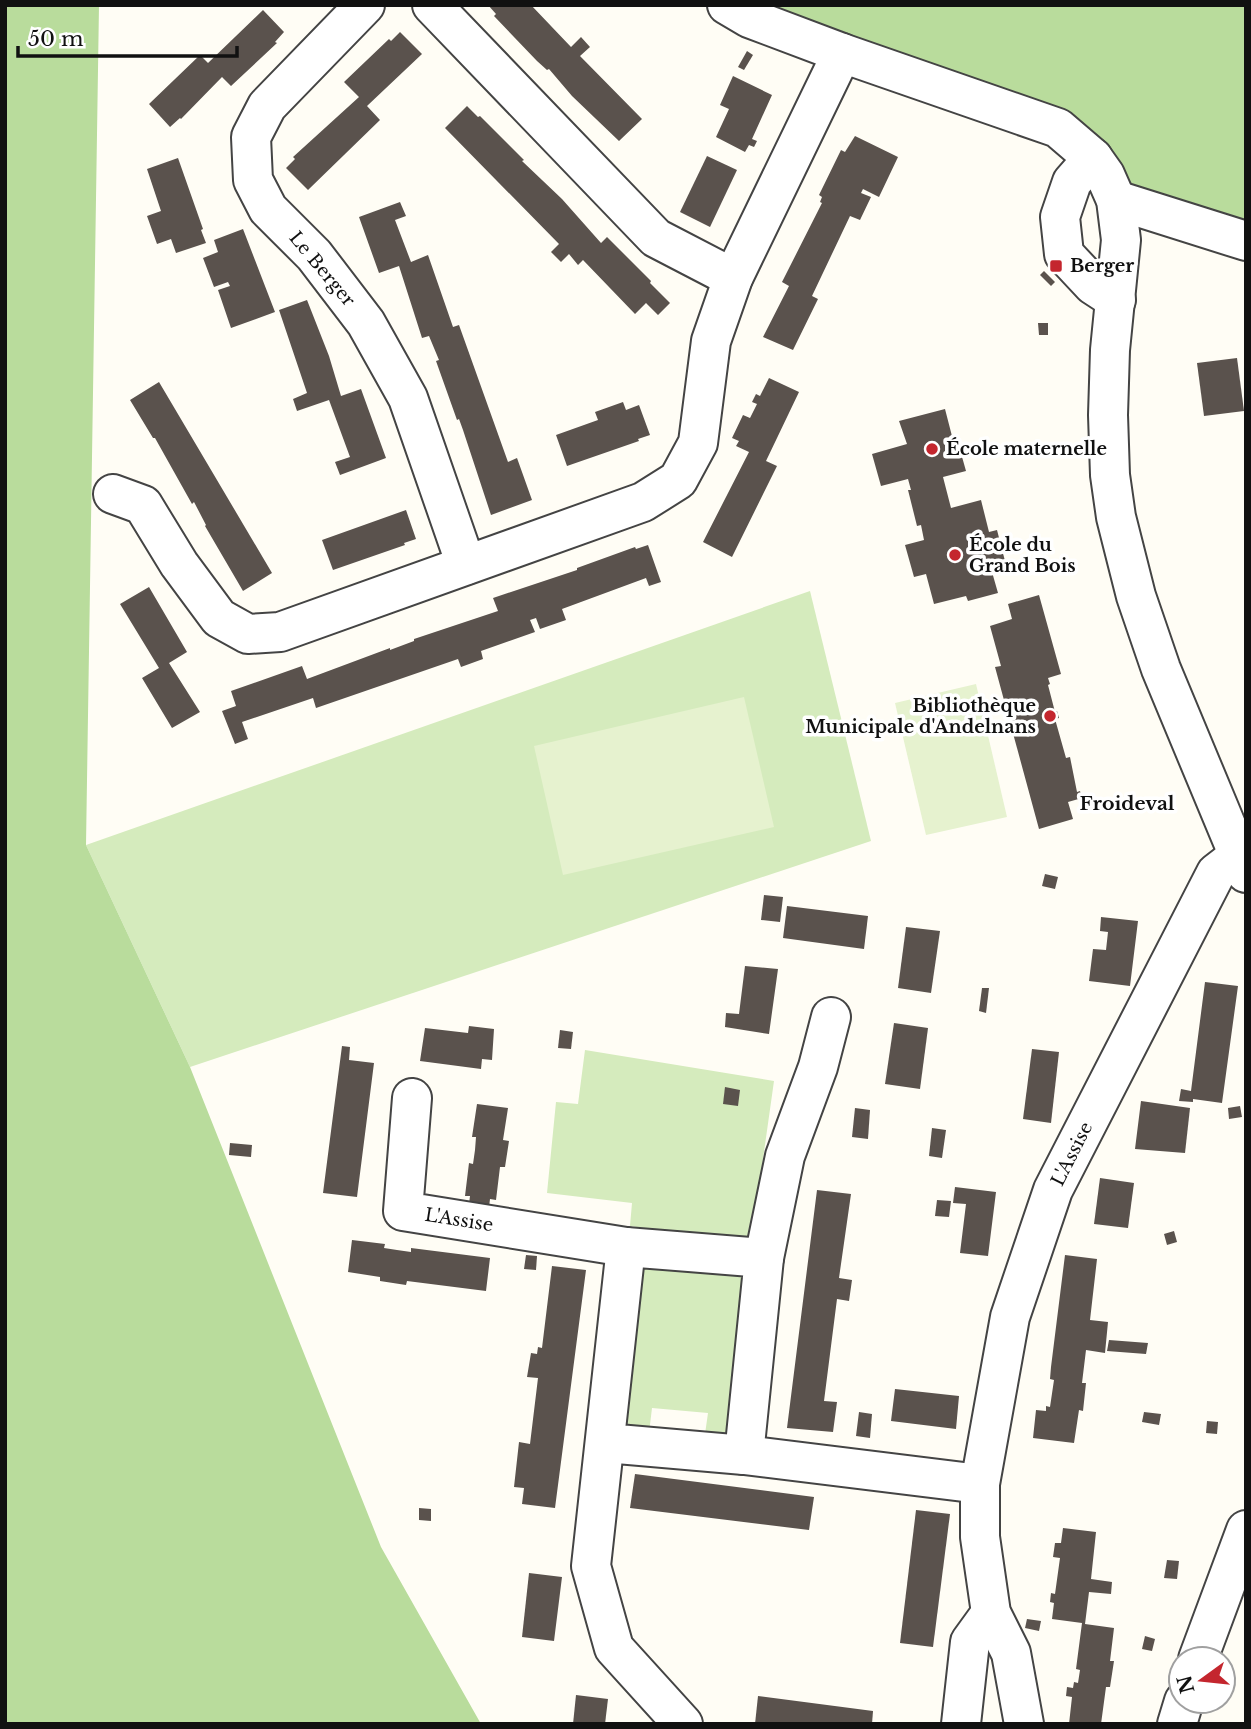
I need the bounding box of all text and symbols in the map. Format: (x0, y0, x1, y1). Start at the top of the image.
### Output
scale bar (18, 14, 236, 58)
text: 50 m (28, 26, 84, 52)
street label: Le Berger (284, 227, 360, 311)
place label: Berger (1070, 255, 1134, 277)
marker: Berger (1048, 258, 1064, 274)
place label: École maternelle (946, 437, 1107, 460)
marker: École maternelle (924, 441, 940, 457)
place label: École du Grand Bois (969, 533, 1076, 577)
marker: École du Grand Bois (947, 547, 963, 563)
place label: Bibliothèque Municipale d'Andelnans (805, 695, 1036, 738)
marker: Bibliothèque Municipale d'Andelnans (1042, 708, 1058, 724)
district label: Froideval (1079, 792, 1175, 815)
street label: L'Assise (1047, 1118, 1097, 1190)
street label: L'Assise (423, 1204, 495, 1236)
north arrow (1167, 1645, 1237, 1715)
text: N (1173, 1673, 1199, 1696)

